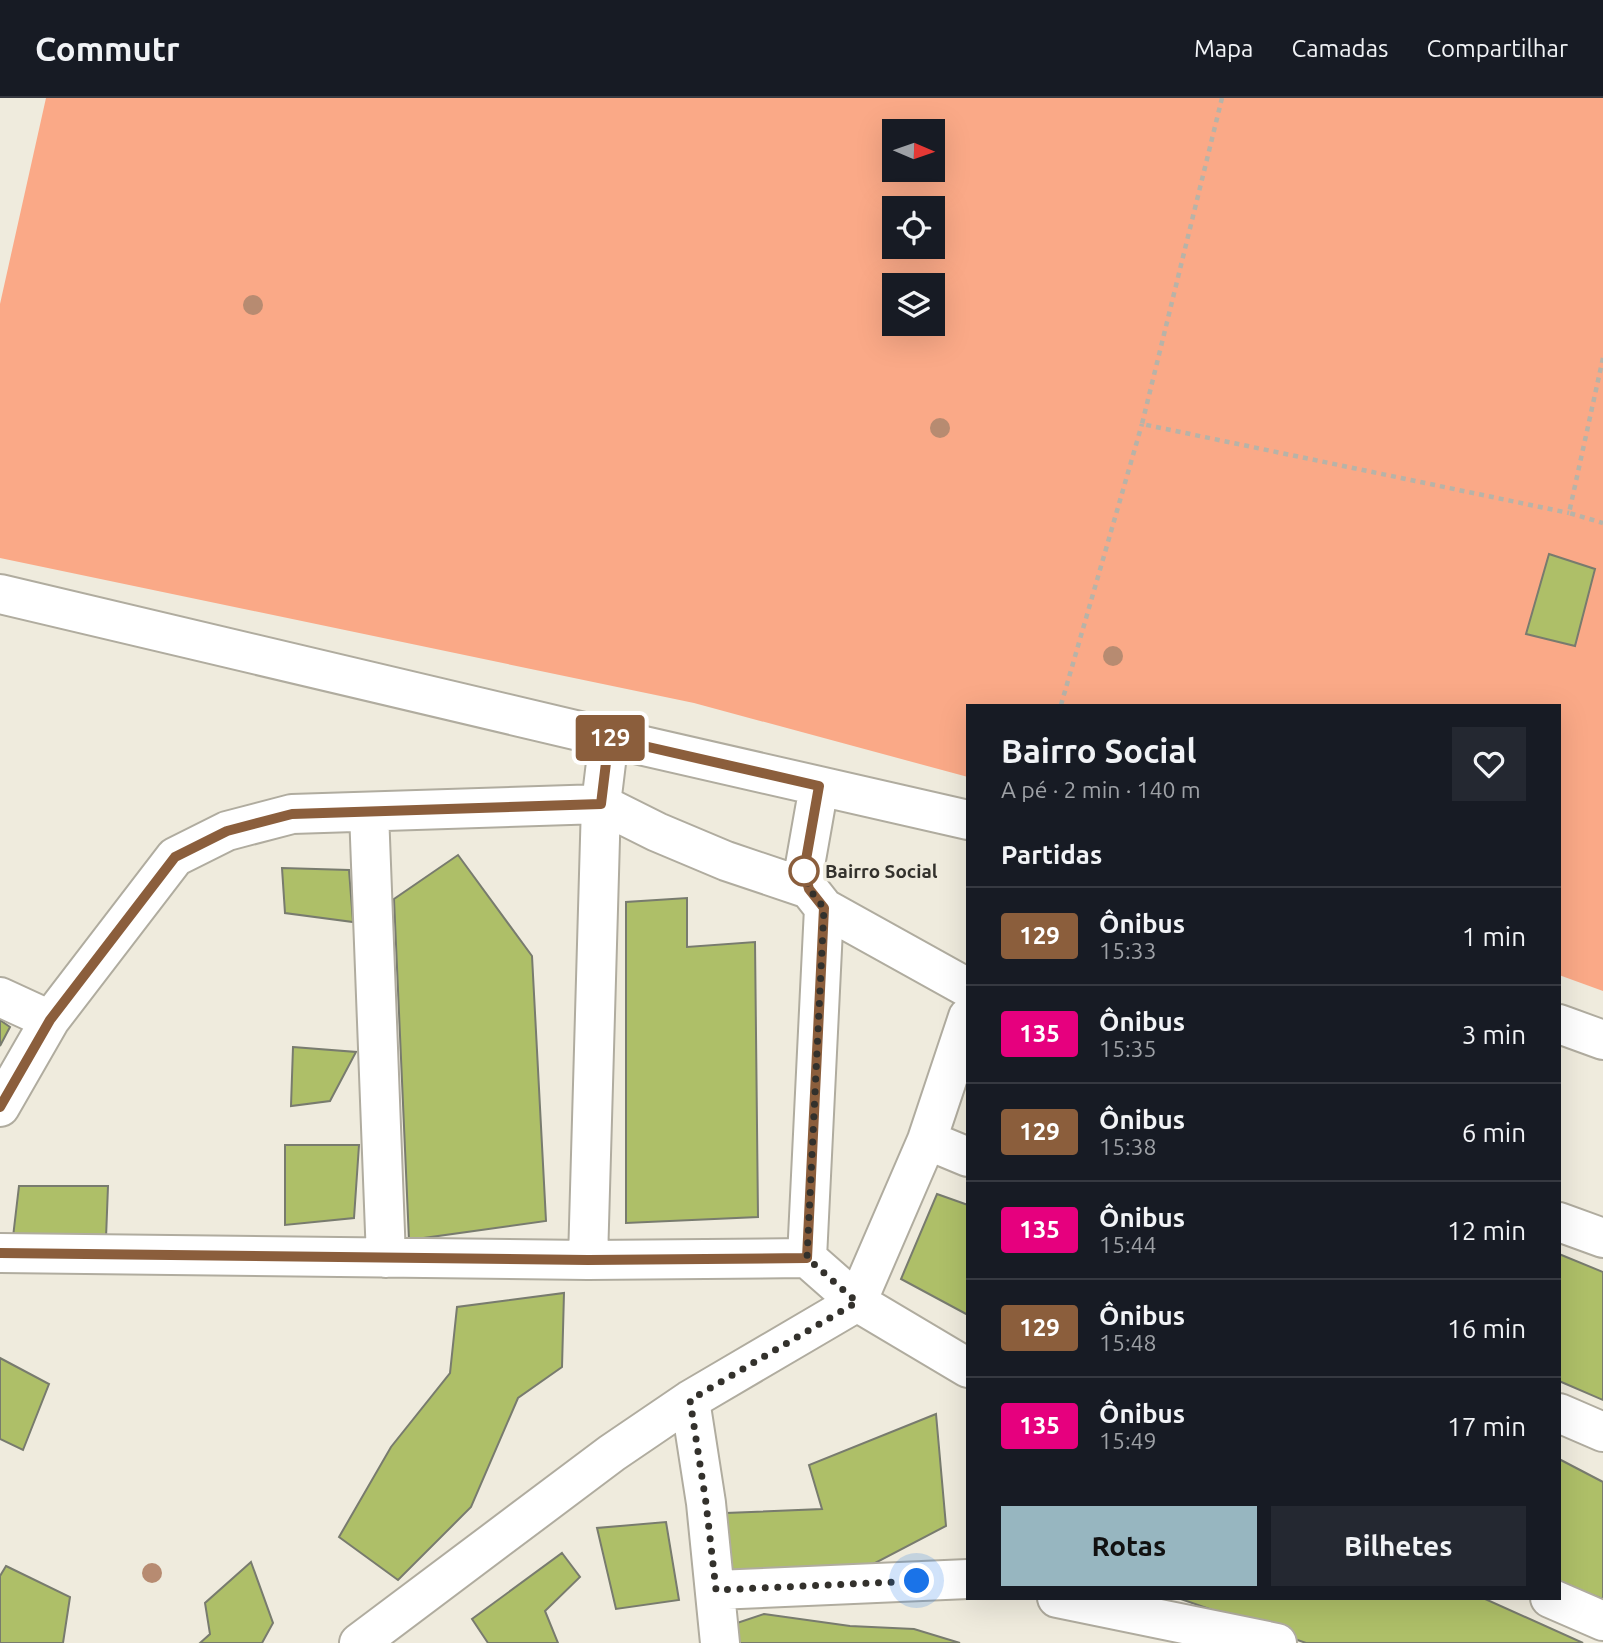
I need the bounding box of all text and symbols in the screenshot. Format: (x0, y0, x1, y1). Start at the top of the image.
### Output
text: Commutr (35, 30, 180, 67)
text: Mapa (1194, 35, 1253, 62)
text: Camadas (1291, 35, 1388, 62)
text: Compartilhar (1426, 35, 1568, 62)
north arrow (882, 119, 945, 182)
map controls (882, 119, 945, 336)
button: locate (882, 196, 945, 259)
button: layers (882, 273, 945, 336)
line badge: 129 (570, 715, 650, 761)
text: 129 (590, 724, 630, 751)
button: heart (1452, 727, 1526, 801)
text: Bairro Social (1001, 732, 1196, 769)
text: A pé · 2 min · 140 m (1001, 777, 1201, 802)
text: Partidas (1001, 840, 1102, 869)
marker: Bairro Social (789, 856, 819, 886)
place label: Bairro Social (825, 860, 938, 882)
text: Ônibus (1099, 909, 1185, 938)
text: 129 (1019, 922, 1060, 949)
text: 1 min (1462, 922, 1526, 951)
text: 15:33 (1099, 938, 1157, 963)
text: Ônibus (1099, 1007, 1185, 1036)
text: 135 (1019, 1020, 1060, 1047)
text: 3 min (1462, 1020, 1526, 1049)
text: 15:35 (1099, 1036, 1157, 1061)
text: Ônibus (1099, 1105, 1185, 1134)
text: 129 (1019, 1118, 1060, 1145)
text: 6 min (1462, 1118, 1526, 1147)
text: 15:38 (1099, 1134, 1157, 1159)
text: Ônibus (1099, 1203, 1185, 1232)
text: 135 (1019, 1216, 1060, 1243)
text: 12 min (1447, 1216, 1526, 1245)
text: 15:44 (1099, 1232, 1157, 1257)
text: Ônibus (1099, 1301, 1185, 1330)
text: 129 (1019, 1314, 1060, 1341)
text: 16 min (1447, 1314, 1526, 1343)
text: 15:48 (1099, 1330, 1157, 1355)
text: Ônibus (1099, 1399, 1185, 1428)
text: 135 (1019, 1412, 1060, 1439)
text: 17 min (1447, 1412, 1526, 1441)
text: 15:49 (1099, 1428, 1157, 1453)
button: Rotas (1001, 1506, 1257, 1586)
button: Bilhetes (1271, 1506, 1526, 1586)
your location (899, 1563, 934, 1598)

